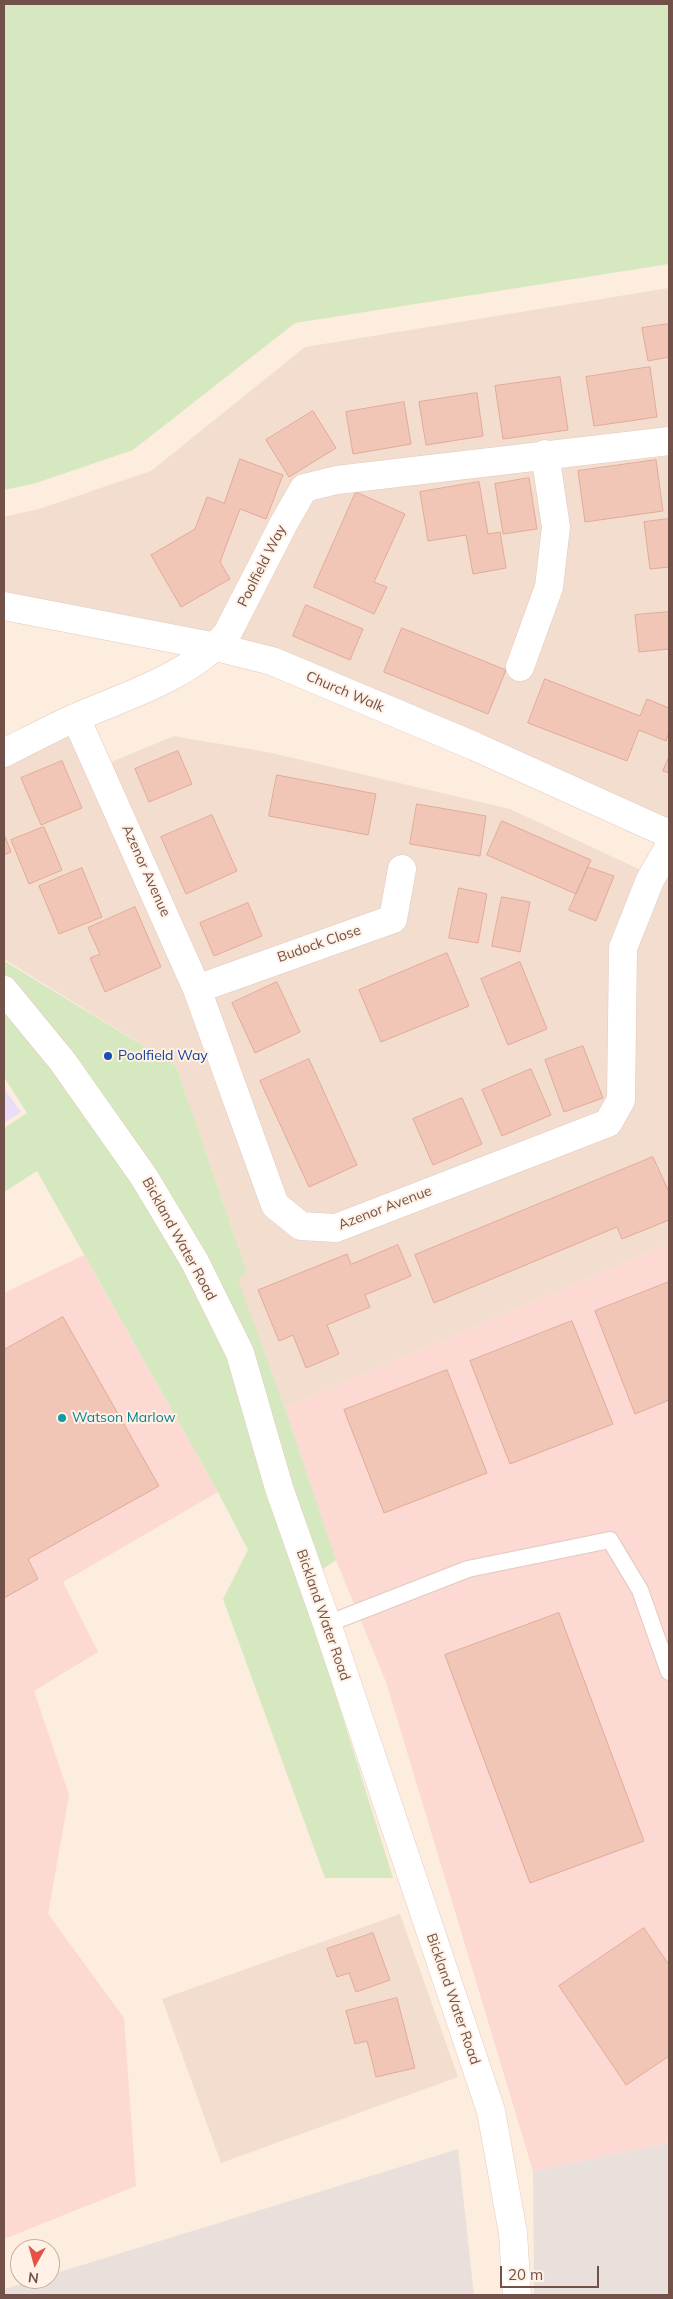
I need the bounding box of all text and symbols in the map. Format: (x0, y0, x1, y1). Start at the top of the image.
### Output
street label: Poolfield Way (234, 522, 290, 610)
street label: Church Walk (303, 668, 387, 716)
street label: Azenor Avenue (118, 822, 174, 920)
street label: Budock Close (275, 922, 363, 966)
place label: Poolfield Way (118, 1048, 208, 1064)
marker: Poolfield Way (102, 1050, 114, 1062)
street label: Bickland Water Road (138, 1175, 220, 1303)
street label: Azenor Avenue (336, 1182, 434, 1234)
place label: Watson Marlow (72, 1410, 176, 1426)
marker: Watson Marlow (56, 1412, 68, 1424)
street label: Bickland Water Road (293, 1547, 353, 1683)
street label: Bickland Water Road (423, 1931, 483, 2067)
north arrow (10, 2239, 60, 2289)
scale bar (503, 2256, 602, 2288)
text: 20 m (508, 2265, 543, 2284)
text: N (27, 2268, 40, 2287)

